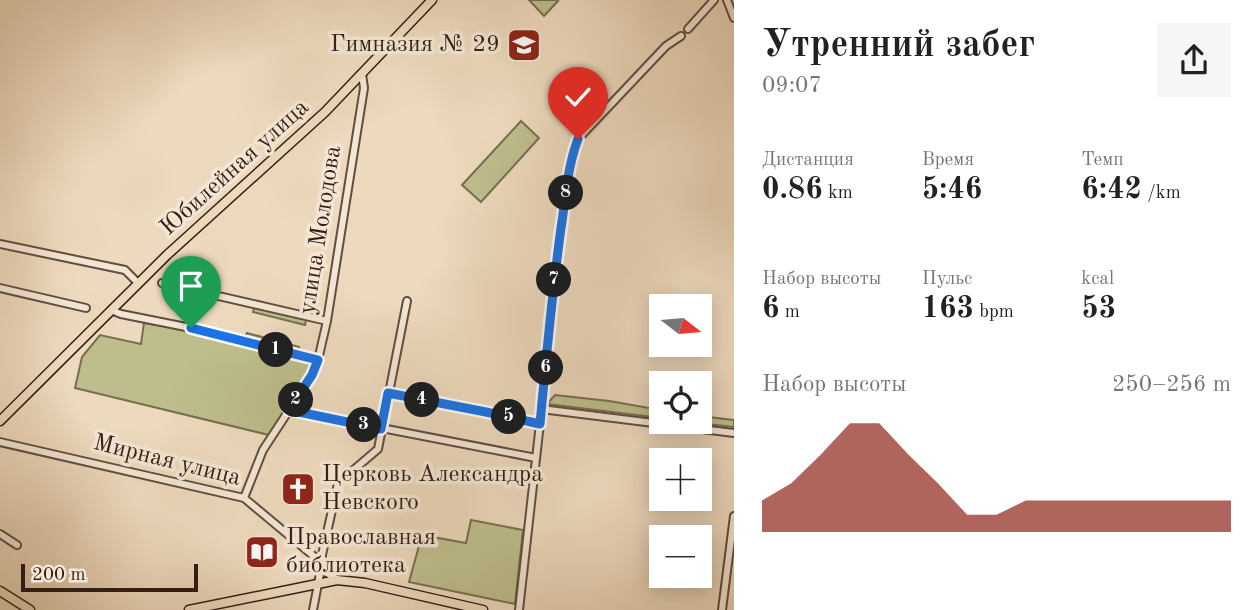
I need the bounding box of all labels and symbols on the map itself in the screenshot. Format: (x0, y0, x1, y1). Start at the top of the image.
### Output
school or university icon: Гимназия № 29 (505, 26, 543, 64)
place label: Гимназия № 29 (330, 33, 500, 57)
pin (548, 67, 608, 139)
street label: Юбилейная улица (156, 95, 314, 241)
street label: улица Молодова (296, 144, 346, 316)
pin: 8 (548, 176, 584, 210)
pin (161, 256, 221, 328)
pin: 7 (536, 262, 572, 298)
north arrow (649, 294, 712, 357)
pin: 1 (258, 332, 294, 368)
pin: 6 (528, 350, 564, 386)
pin: 2 (278, 382, 314, 418)
pin: 4 (404, 382, 440, 418)
pin: 5 (491, 400, 526, 434)
pin: 3 (346, 408, 382, 442)
street label: Мирная улица (91, 431, 243, 491)
place label: Церковь Александра Невского (322, 463, 543, 515)
church icon: Церковь Александра Невского (279, 470, 317, 508)
place label: Православная библиотека (286, 526, 436, 578)
library icon: Православная библиотека (243, 533, 281, 571)
scale bar (21, 561, 198, 593)

